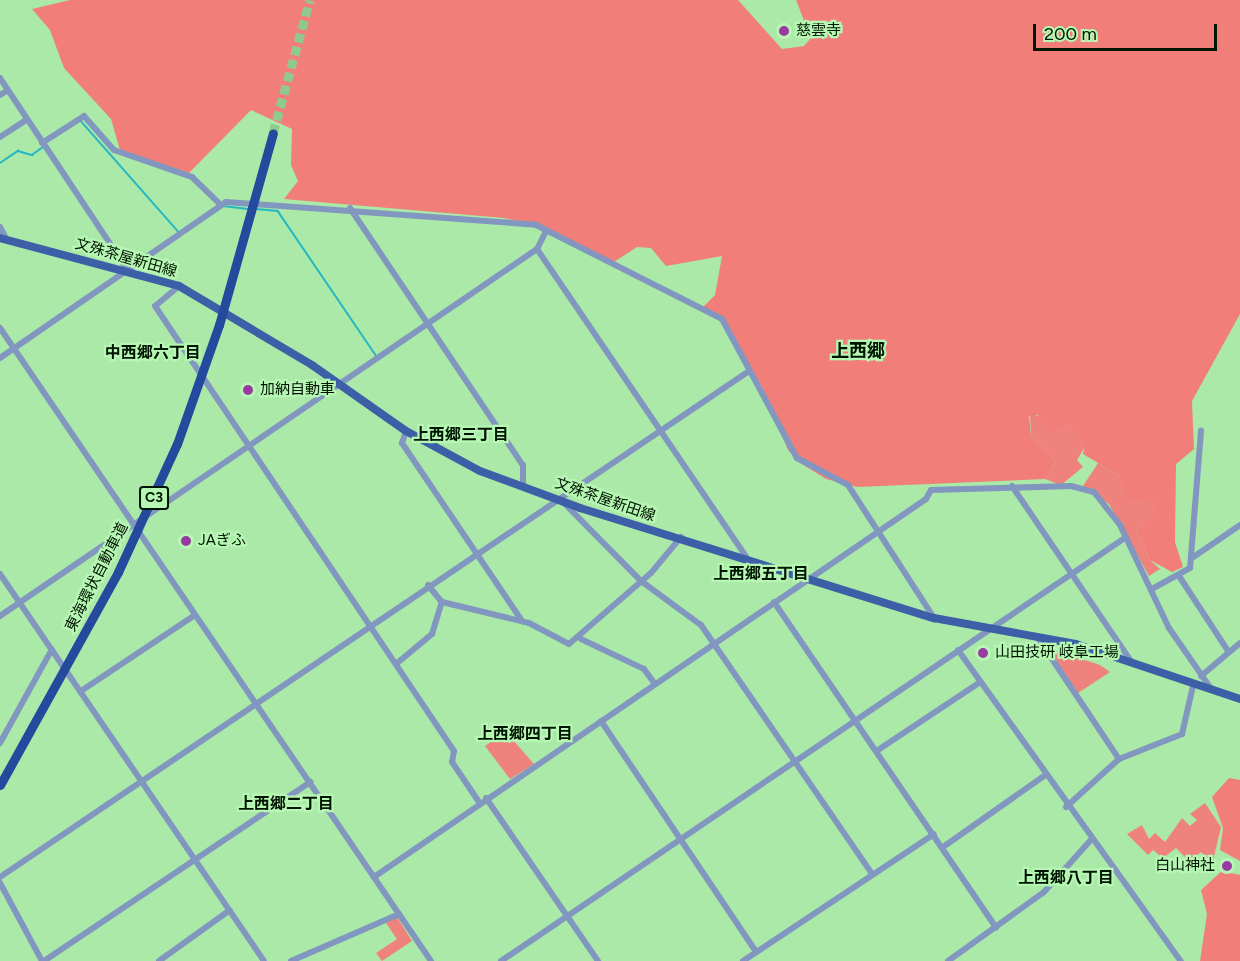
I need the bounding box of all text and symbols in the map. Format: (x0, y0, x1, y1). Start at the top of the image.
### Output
scale bar (1036, 12, 1220, 50)
place label: 慈雲寺 (796, 22, 841, 40)
text: 200 m (1044, 23, 1097, 45)
marker: 慈雲寺 (777, 24, 791, 38)
street label: 文殊茶屋新田線 (73, 235, 179, 281)
district label: 上西郷 (831, 340, 885, 362)
district label: 中西郷六丁目 (105, 343, 201, 363)
place label: 加納自動車 (260, 381, 335, 399)
marker: 加納自動車 (241, 383, 255, 397)
district label: 上西郷三丁目 (413, 425, 509, 445)
street label: 文殊茶屋新田線 (552, 474, 658, 526)
road number: C3 (139, 487, 169, 509)
street label: 東海環状自動車道 (62, 519, 132, 635)
place label: JAぎふ (198, 532, 246, 550)
marker: JAぎふ (179, 534, 193, 548)
district label: 上西郷五丁目 (713, 564, 809, 584)
place label: 山田技研 岐阜工場 (995, 644, 1119, 662)
marker: 山田技研 岐阜工場 (976, 646, 990, 660)
district label: 上西郷四丁目 (477, 724, 573, 744)
district label: 上西郷二丁目 (238, 794, 334, 814)
place label: 白山神社 (1155, 857, 1215, 875)
marker: 白山神社 (1220, 859, 1234, 873)
district label: 上西郷八丁目 (1018, 868, 1114, 888)

